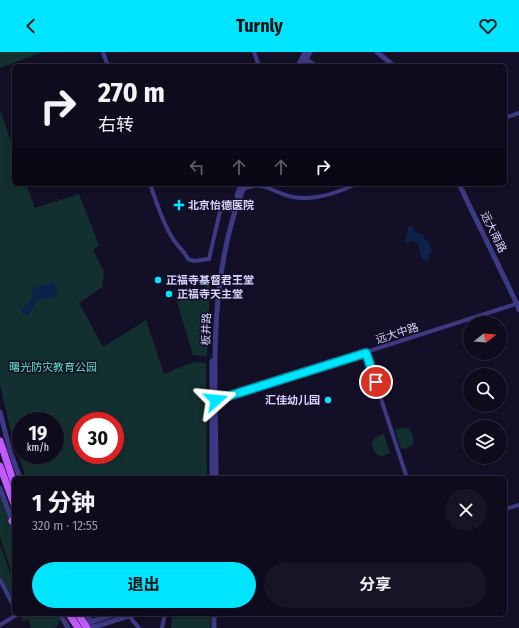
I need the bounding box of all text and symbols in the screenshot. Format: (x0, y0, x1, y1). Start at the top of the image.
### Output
icon: back (20, 15, 42, 37)
text: Turnly (236, 15, 283, 37)
icon: heart (477, 15, 499, 37)
text: 270 m (98, 76, 165, 109)
icon: right (32, 80, 84, 132)
text: 右转 (98, 114, 134, 136)
icon: left (186, 156, 208, 178)
icon: ahead (228, 156, 250, 178)
icon: ahead (270, 156, 292, 178)
icon: right (312, 156, 334, 178)
marker: 北京怡德医院 (173, 199, 185, 211)
place label: 北京怡德医院 (188, 199, 254, 212)
street label: 远大南路 (478, 210, 509, 255)
place label: 正福寺基督君王堂 (166, 274, 254, 287)
marker: 正福寺基督君王堂 (153, 275, 163, 285)
place label: 正福寺天主堂 (177, 288, 243, 301)
marker: 正福寺天主堂 (164, 289, 174, 299)
street label: 板井路 (199, 312, 214, 346)
north arrow (463, 316, 507, 360)
map controls (463, 316, 507, 464)
street label: 远大中路 (374, 320, 420, 346)
park label: 曙光防灾教育公园 (9, 361, 97, 374)
pin (359, 365, 393, 399)
button: search (463, 368, 507, 412)
icon: arrive (365, 371, 387, 393)
position arrow (195, 379, 237, 421)
place label: 汇佳幼儿园 (265, 394, 320, 407)
marker: 汇佳幼儿园 (323, 395, 333, 405)
speed limit sign: 30 (72, 412, 124, 464)
button: layers (463, 420, 507, 464)
text: 19 (29, 421, 47, 445)
text: km/h (27, 442, 49, 454)
text: 1 分钟 (32, 489, 95, 517)
button: close (445, 489, 487, 531)
text: 320 m · 12:55 (32, 518, 98, 533)
button: 退出 (32, 562, 256, 608)
button: 分享 (264, 562, 487, 608)

